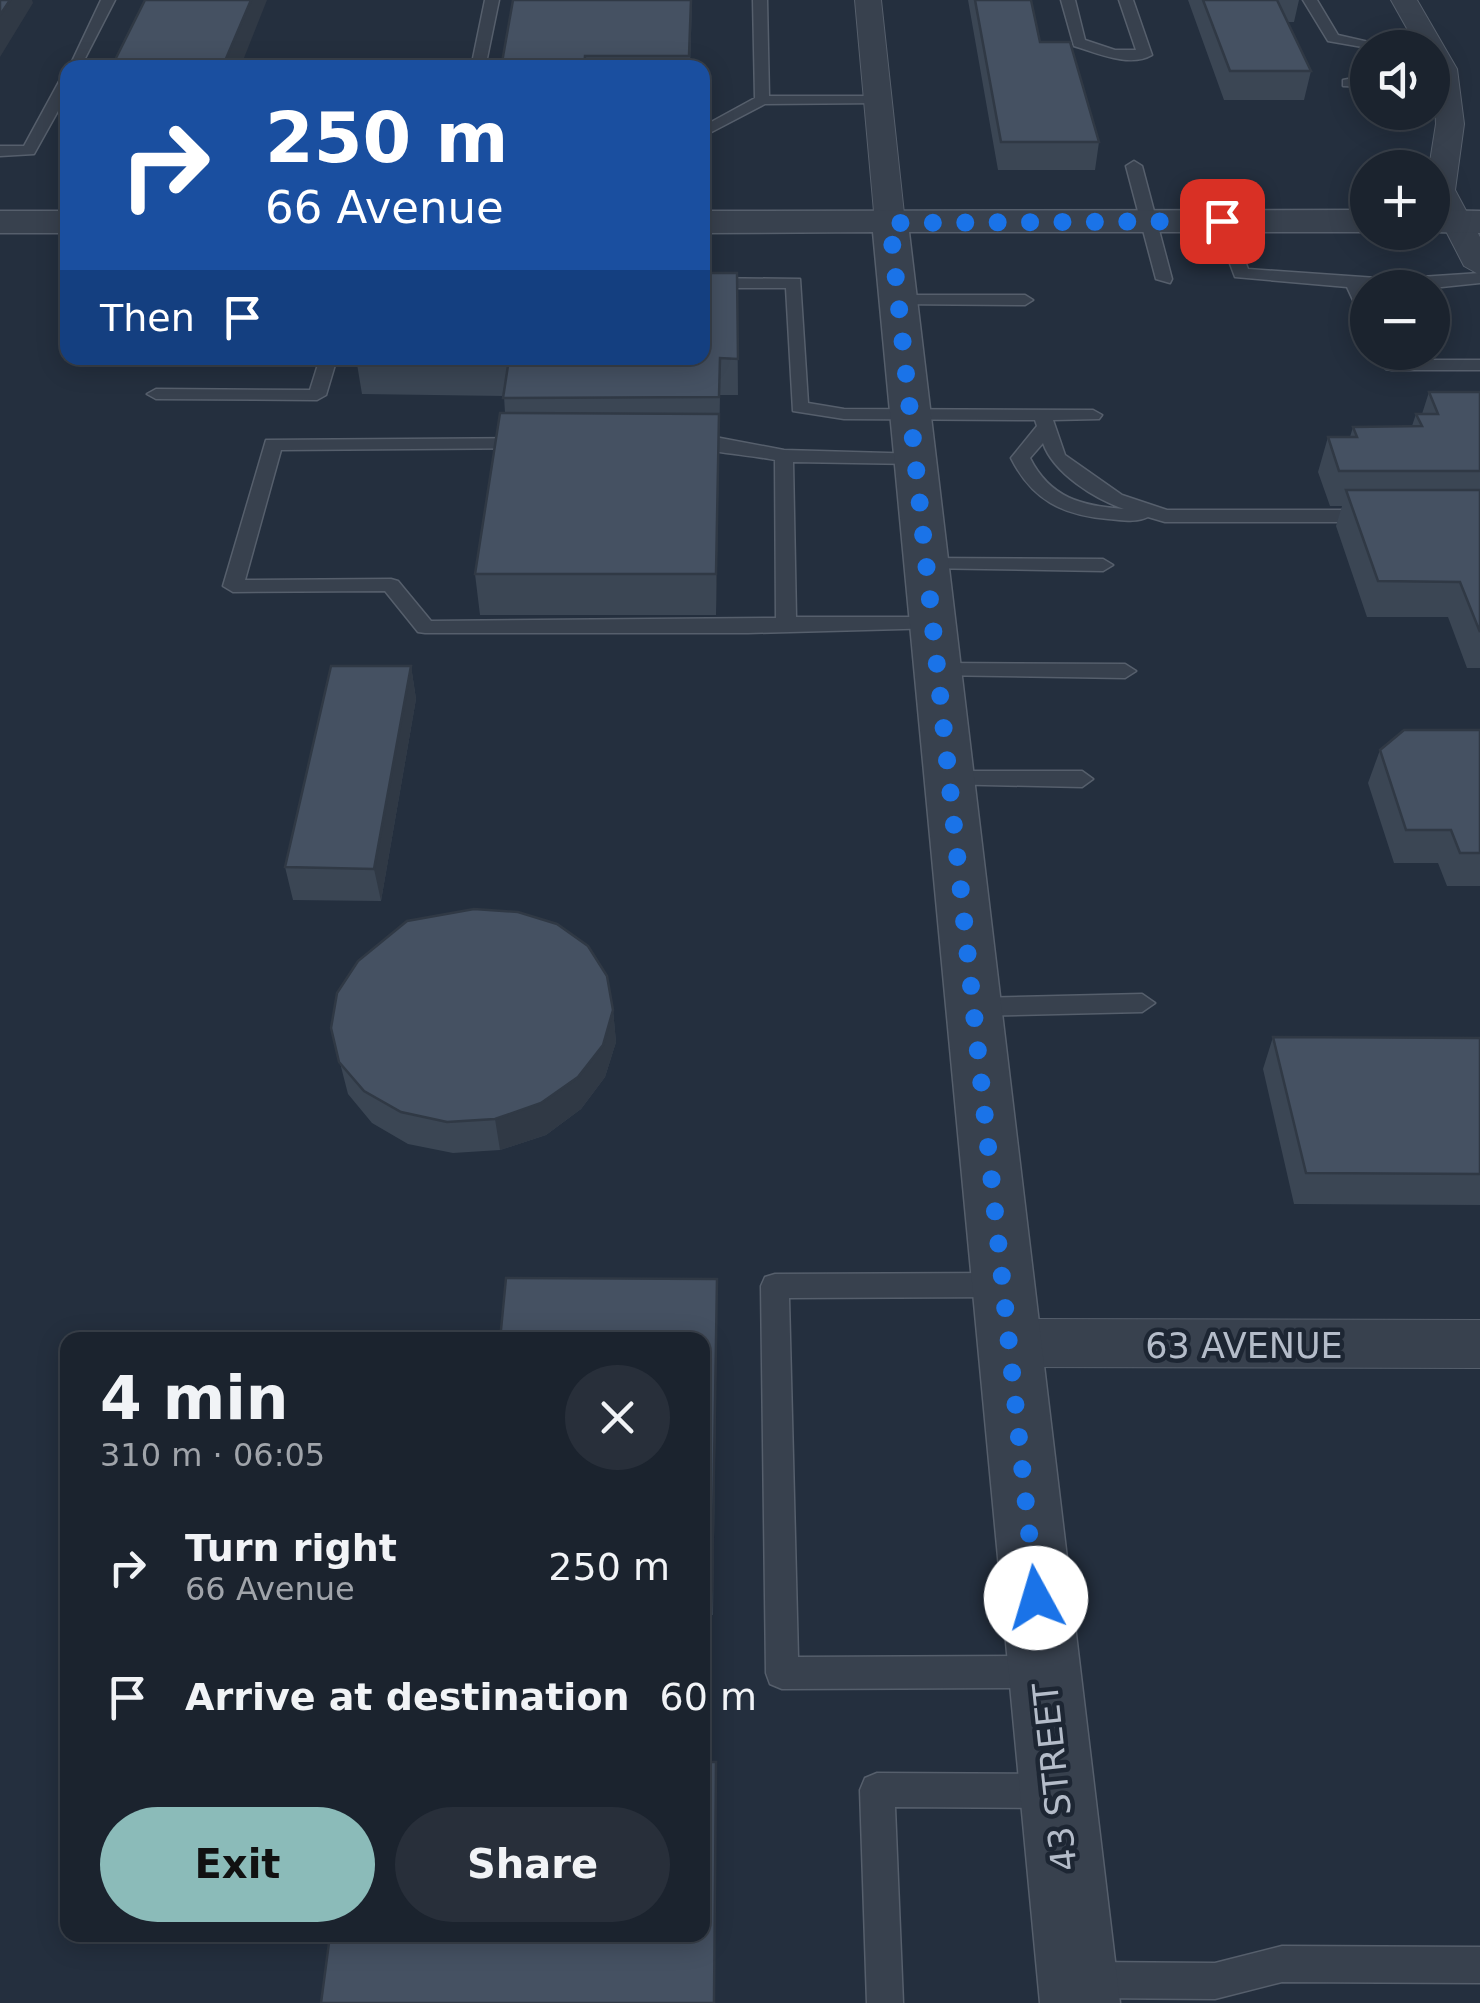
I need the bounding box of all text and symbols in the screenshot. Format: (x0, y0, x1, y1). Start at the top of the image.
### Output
map controls (1350, 30, 1450, 370)
button: sound (1350, 30, 1450, 130)
text: 250 m (265, 97, 508, 179)
icon: right (100, 100, 230, 230)
button: + (1350, 150, 1450, 250)
pin (1180, 179, 1265, 264)
text: 66 Avenue (265, 181, 504, 234)
icon: arrive (1195, 194, 1250, 249)
button: − (1350, 270, 1450, 370)
icon: arrive (215, 290, 270, 345)
text: Then (100, 296, 195, 340)
street label: 63 AVENUE (1145, 1326, 1343, 1366)
text: 4 min (100, 1363, 288, 1433)
button: close (565, 1365, 670, 1470)
text: 310 m · 06:05 (100, 1436, 325, 1474)
text: Turn right (185, 1526, 397, 1570)
icon: right (100, 1540, 155, 1595)
text: 250 m (548, 1545, 670, 1589)
position arrow (984, 1546, 1088, 1650)
text: 66 Avenue (185, 1570, 355, 1608)
icon: arrive (100, 1670, 155, 1725)
text: Arrive at destination (185, 1675, 630, 1719)
text: 60 m (660, 1675, 757, 1719)
street label: 43 STREET (1025, 1680, 1085, 1873)
button: Exit (100, 1807, 375, 1922)
button: Share (395, 1807, 670, 1922)

